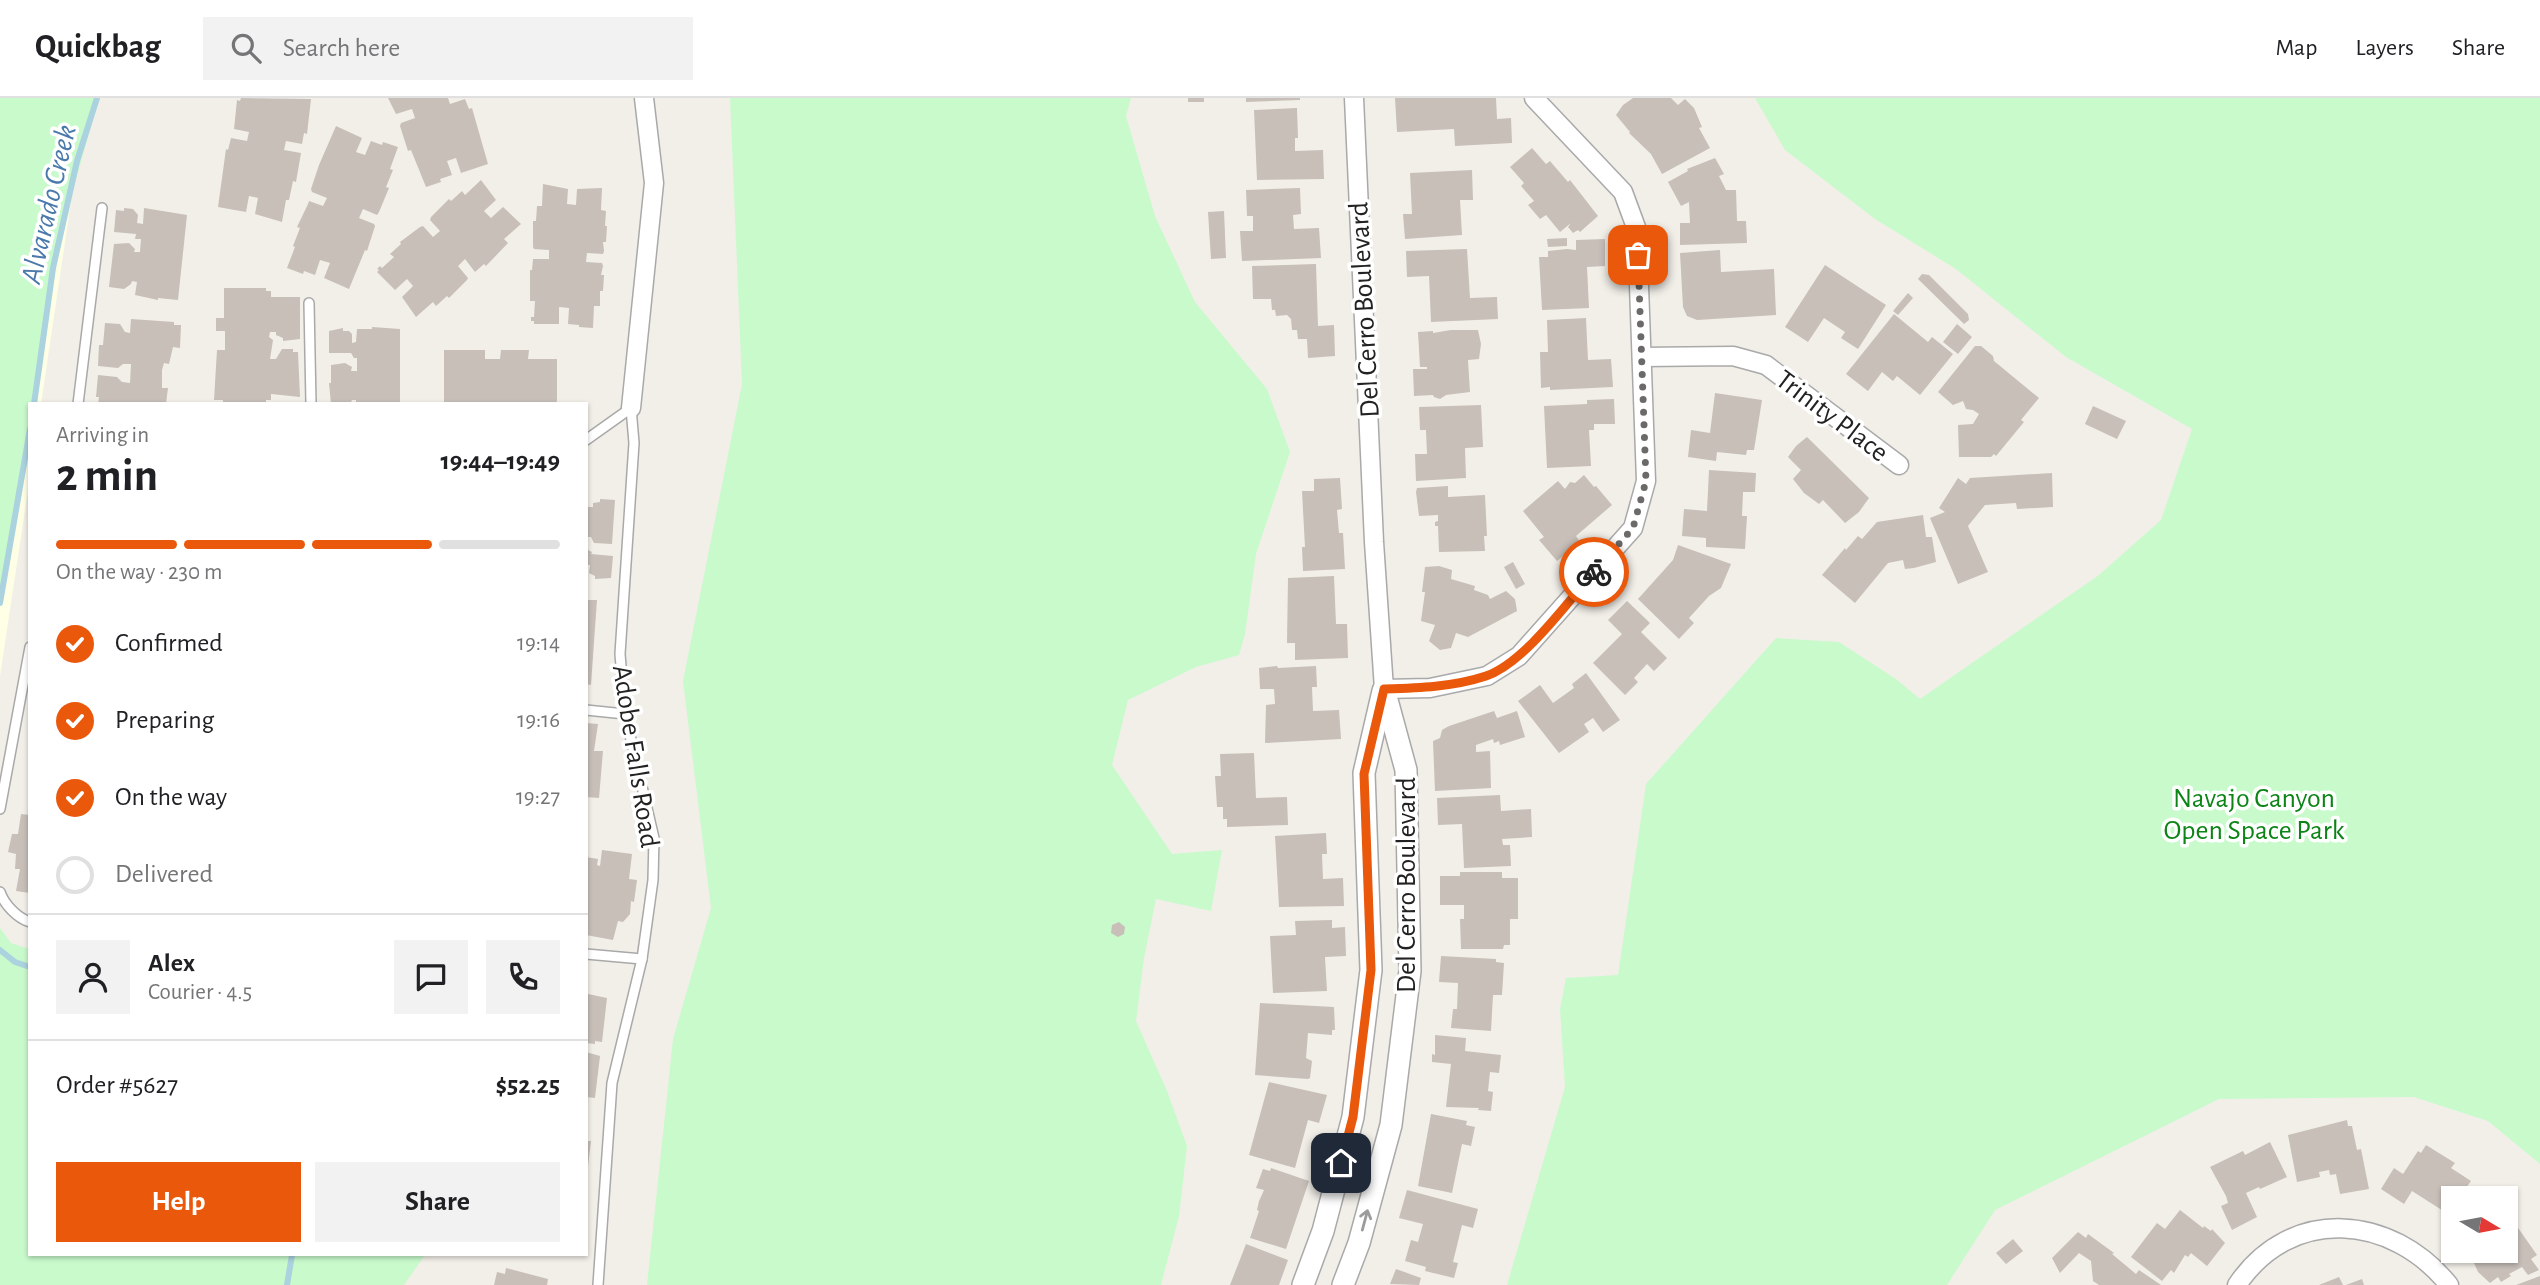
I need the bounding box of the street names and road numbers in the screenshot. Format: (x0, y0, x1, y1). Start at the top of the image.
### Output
street label: Del Cerro Boulevard (1345, 201, 1385, 419)
street label: Trinity Place (1770, 366, 1893, 468)
street label: Adobe Falls Road (607, 663, 663, 850)
street label: Del Cerro Boulevard (1393, 777, 1421, 993)

